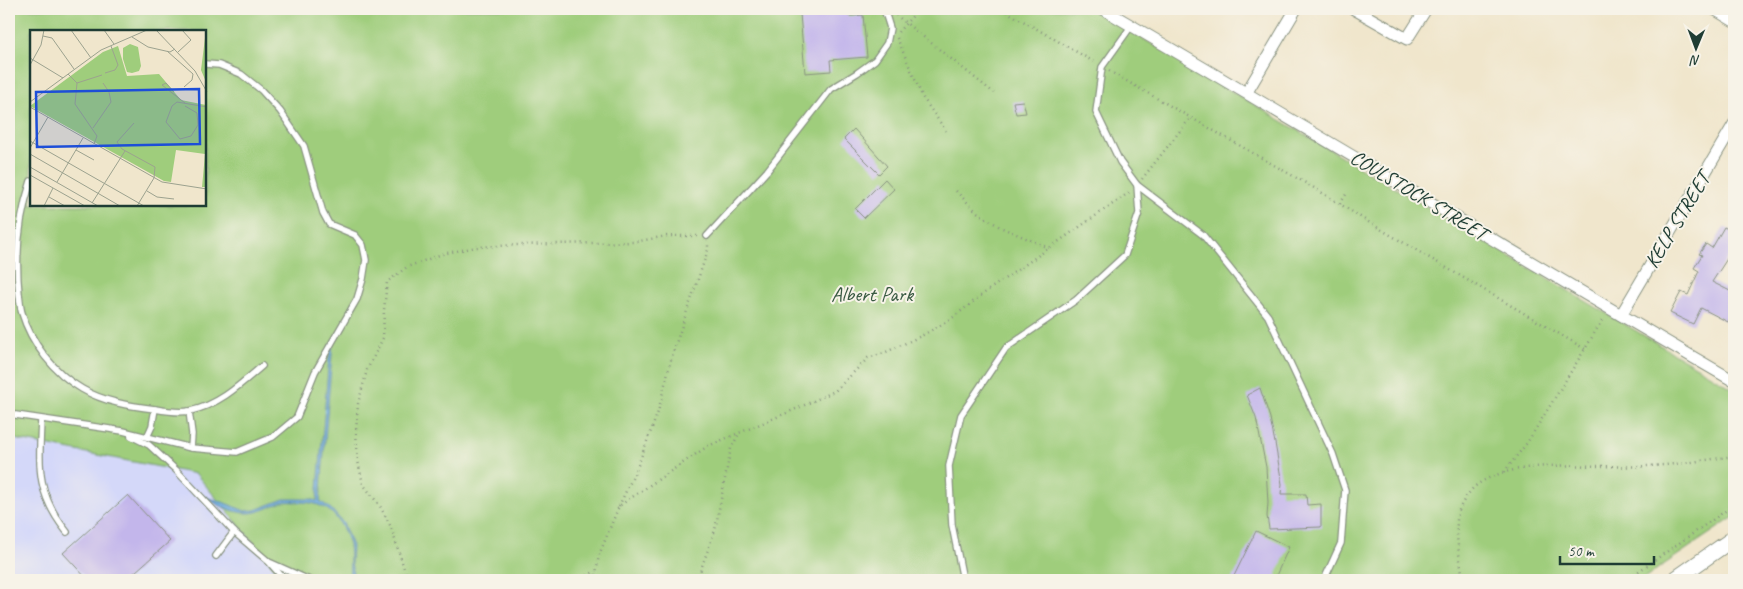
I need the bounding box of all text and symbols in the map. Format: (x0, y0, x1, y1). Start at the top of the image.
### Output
north arrow (1670, 22, 1720, 72)
inset map (30, 30, 206, 206)
text: N (1689, 52, 1700, 69)
street label: COULSTOCK STREET (1346, 144, 1496, 248)
street label: KELP STREET (1638, 164, 1718, 273)
park label: Albert Park (831, 281, 914, 307)
scale bar (1560, 534, 1654, 566)
text: 50 m (1568, 542, 1595, 561)

